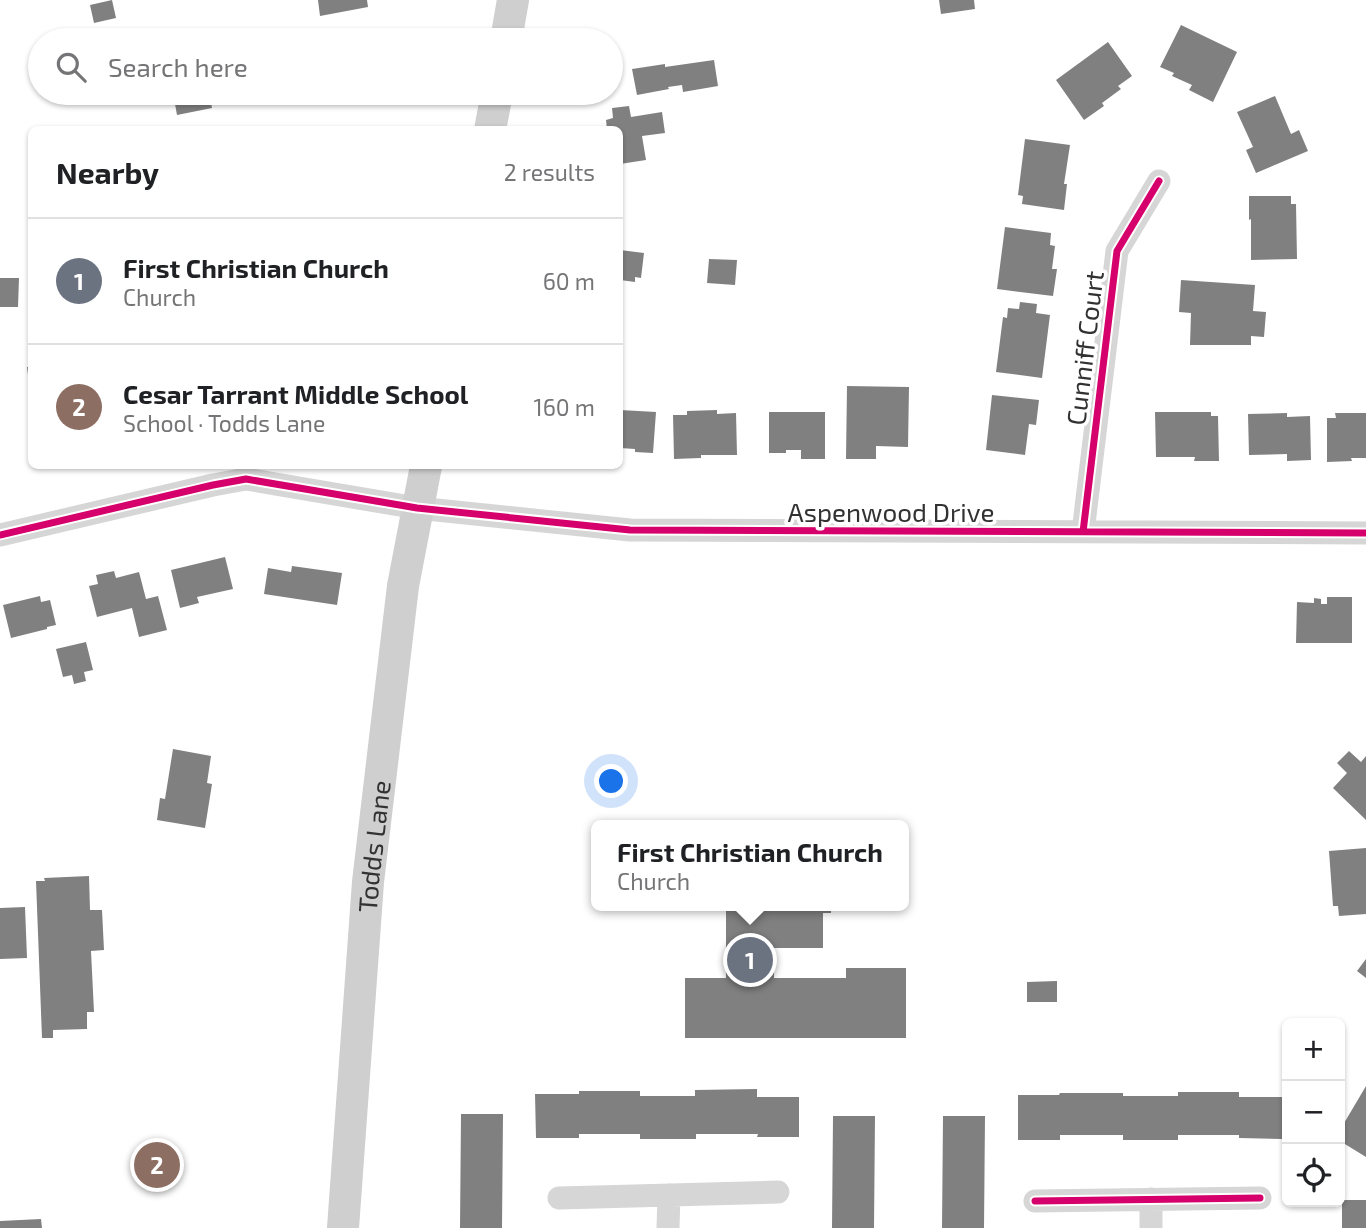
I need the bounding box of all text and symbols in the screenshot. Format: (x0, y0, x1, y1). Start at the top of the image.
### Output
search box (28, 28, 623, 105)
icon: search (52, 48, 90, 86)
text: Search here (108, 51, 248, 82)
text: Nearby (56, 154, 159, 190)
text: 2 results (504, 158, 595, 186)
text: First Christian Church (123, 252, 389, 283)
text: 1 (74, 267, 84, 295)
text: 60 m (543, 267, 595, 295)
street label: Cunniff Court (1059, 269, 1109, 427)
text: Church (123, 283, 196, 311)
text: Cesar Tarrant Middle School (123, 378, 468, 409)
text: 2 (72, 393, 86, 421)
text: 160 m (534, 393, 595, 421)
text: School · Todds Lane (123, 409, 325, 437)
street label: Aspenwood Drive (788, 496, 994, 527)
your location (594, 764, 628, 798)
street label: Todds Lane (350, 779, 395, 913)
popup (591, 820, 909, 911)
text: First Christian Church (617, 836, 883, 867)
text: Church (617, 867, 690, 895)
pin: 1 (727, 934, 773, 986)
map controls (1282, 1018, 1345, 1207)
button: + (1282, 1018, 1345, 1081)
button: − (1282, 1081, 1345, 1144)
pin: 2 (134, 1139, 180, 1191)
button: locate (1282, 1144, 1345, 1207)

